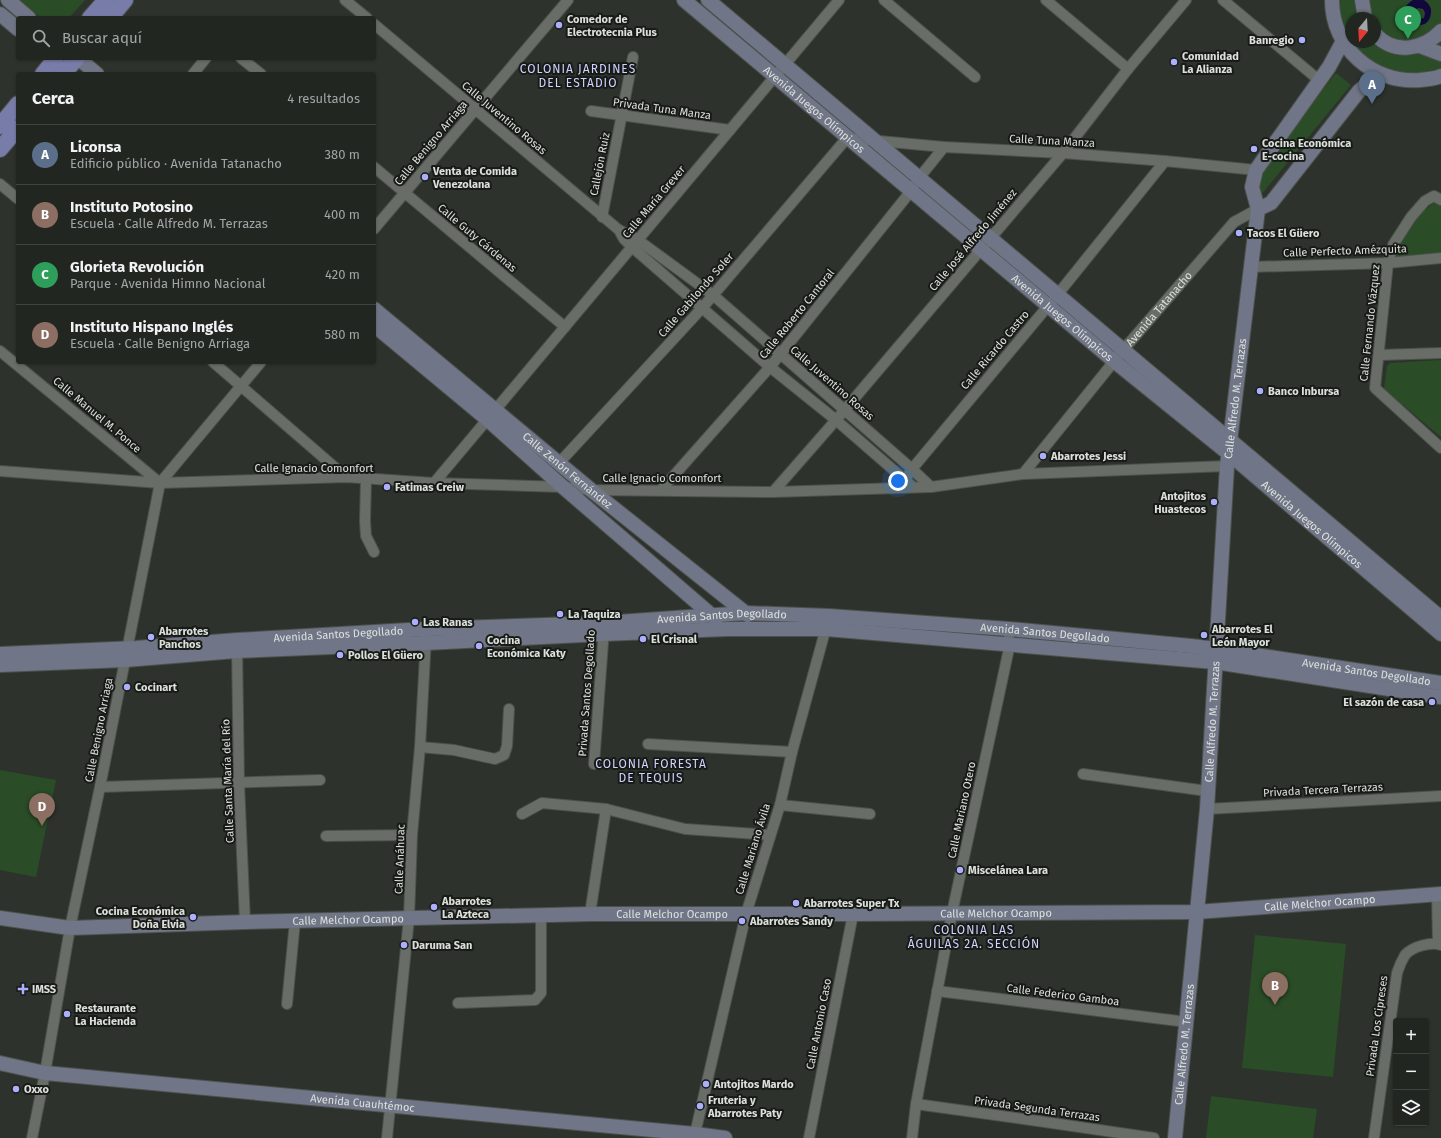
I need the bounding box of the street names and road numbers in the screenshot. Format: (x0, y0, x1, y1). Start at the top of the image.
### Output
street label: Avenida Juegos Olímpicos (761, 63, 867, 156)
street label: Calle Juventino Rosas (459, 79, 549, 157)
street label: Privada Tuna Manza (612, 96, 712, 122)
street label: Calle Benigno Arriaga (392, 98, 470, 188)
street label: Callejón Ruiz (588, 131, 613, 197)
street label: Calle Tuna Manza (1009, 132, 1095, 150)
street label: Calle María Grever (620, 163, 689, 241)
street label: Calle José Alfredo Jiménez (927, 186, 1020, 294)
street label: Calle Guty Cárdenas (435, 201, 519, 275)
street label: Calle Perfecto Amézquita (1283, 242, 1407, 260)
street label: Calle Gabilondo Soler (656, 250, 737, 340)
street label: Calle Fernando Vázquez (1357, 264, 1383, 382)
street label: Calle Roberto Cantoral (757, 266, 837, 362)
street label: Avenida Tatanacho (1123, 269, 1195, 349)
street label: Avenida Juegos Olímpicos (1009, 271, 1116, 364)
street label: Calle Ricardo Castro (958, 308, 1032, 392)
street label: Calle Alfredo M. Terrazas (1221, 338, 1249, 460)
street label: Calle Juventino Rosas (788, 343, 876, 423)
street label: Calle Manuel M. Ponce (50, 374, 144, 456)
street label: Calle Zenón Fernández (520, 429, 615, 511)
street label: Calle Ignacio Comonfort (254, 462, 374, 475)
street label: Calle Ignacio Comonfort (602, 472, 722, 485)
street label: Avenida Juegos Olímpicos (1259, 478, 1365, 571)
street label: Avenida Santos Degollado (657, 606, 787, 626)
street label: Avenida Santos Degollado (980, 620, 1110, 645)
street label: Avenida Santos Degollado (273, 624, 404, 644)
street label: Privada Santos Degollado (576, 629, 598, 757)
street label: Avenida Santos Degollado (1301, 656, 1432, 688)
street label: Calle Alfredo M. Terrazas (1202, 661, 1222, 783)
street label: Calle Benigno Arriaga (82, 677, 116, 783)
street label: Calle Santa María del Río (219, 719, 237, 843)
street label: Calle Mariano Otero (945, 760, 979, 860)
street label: Privada Tercera Terrazas (1263, 780, 1383, 800)
street label: Calle Mariano Ávila (732, 801, 773, 896)
street label: Calle Anáhuac (392, 824, 408, 894)
street label: Calle Melchor Ocampo (1264, 892, 1376, 913)
street label: Calle Melchor Ocampo (940, 906, 1052, 920)
street label: Calle Melchor Ocampo (616, 908, 728, 921)
street label: Calle Melchor Ocampo (292, 912, 404, 927)
street label: Privada Los Cipreses (1363, 975, 1391, 1077)
street label: Calle Antonio Caso (804, 977, 834, 1071)
street label: Calle Federico Gamboa (1006, 982, 1120, 1008)
street label: Calle Alfredo M. Terrazas (1172, 983, 1196, 1105)
street label: Avenida Cuauhtémoc (310, 1091, 415, 1114)
street label: Privada Segunda Terrazas (973, 1094, 1101, 1124)

